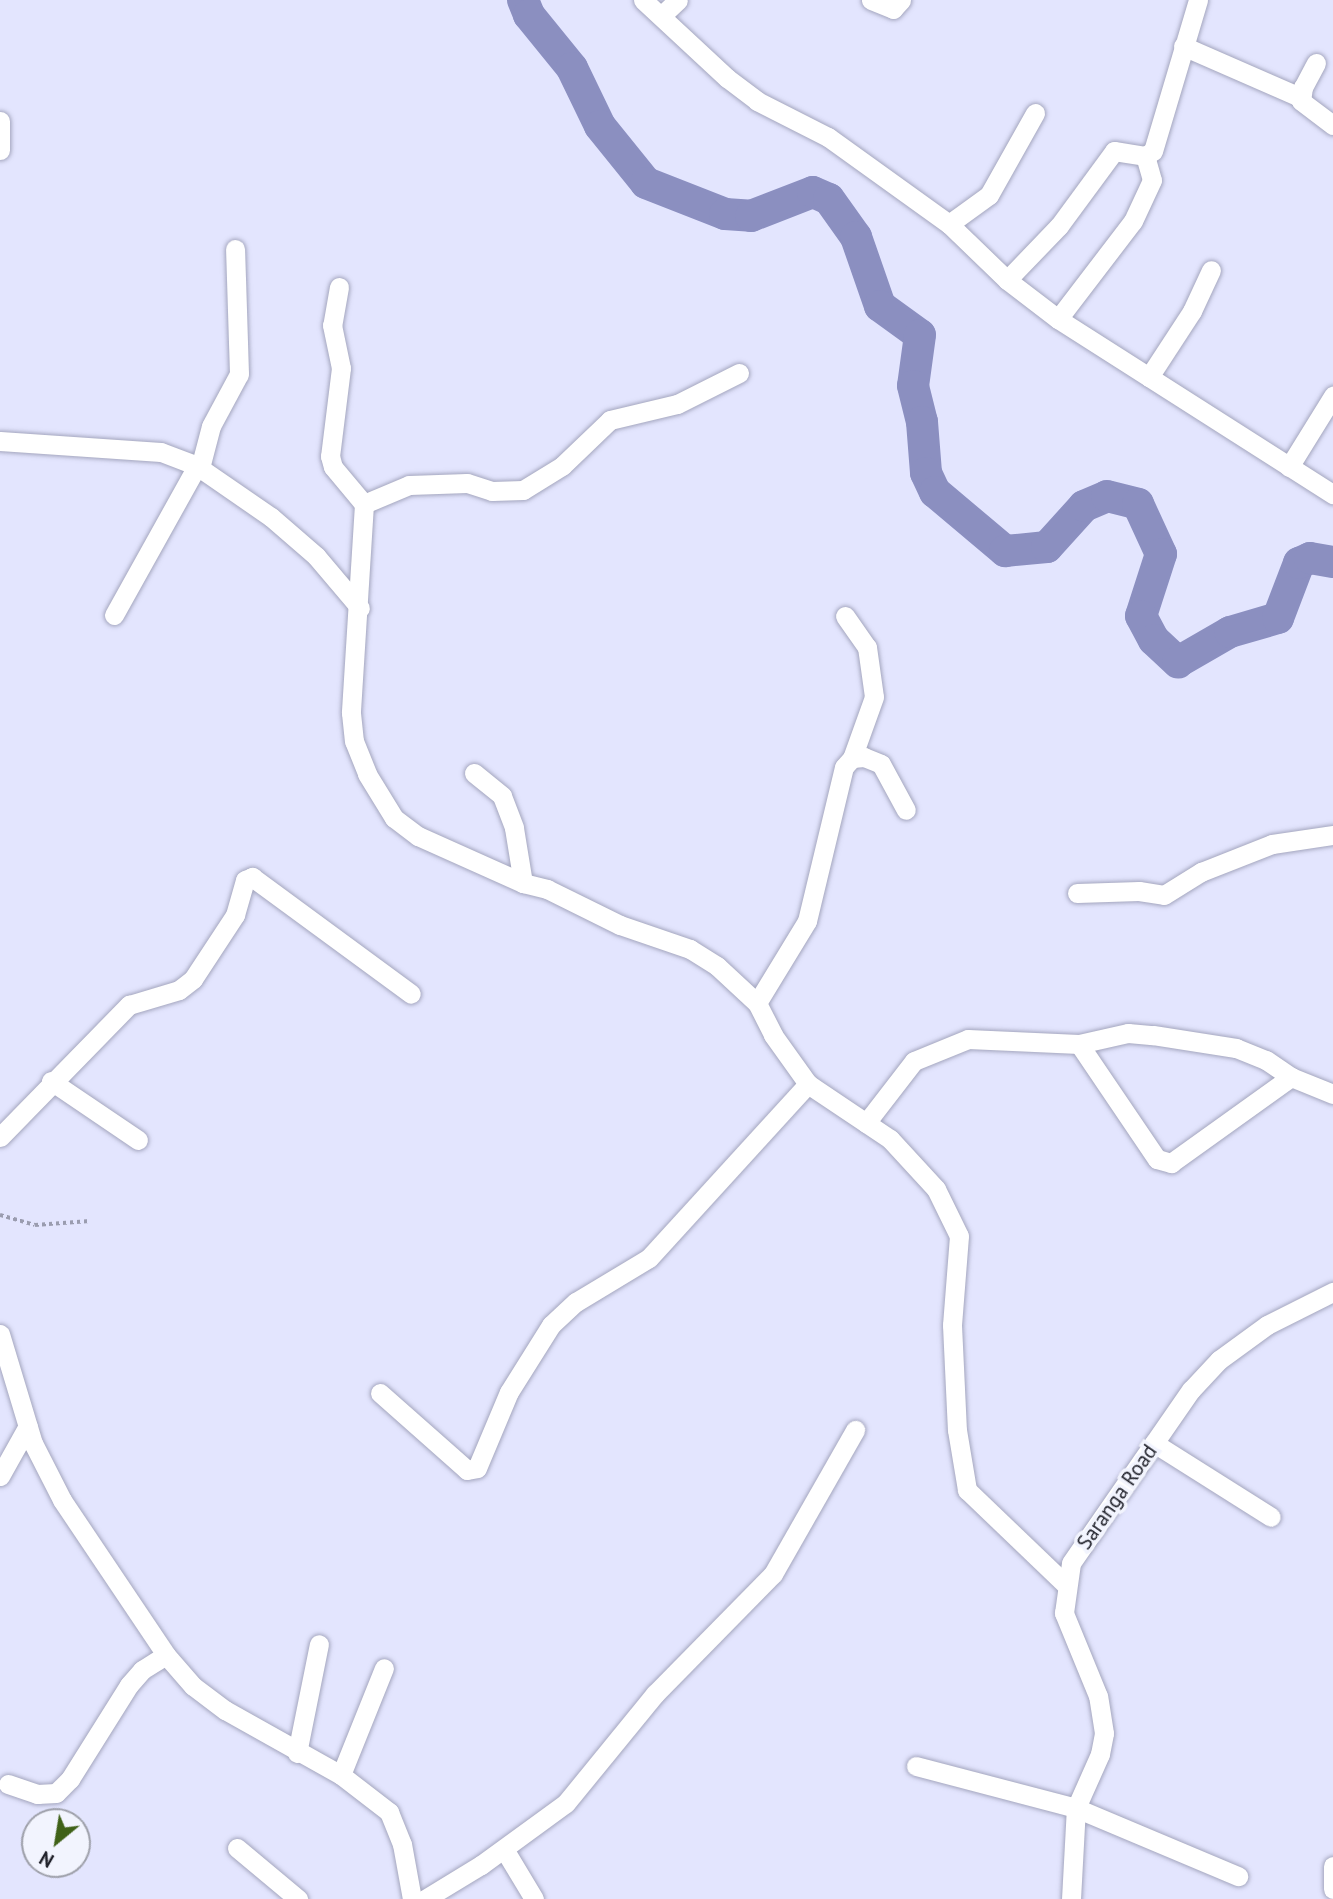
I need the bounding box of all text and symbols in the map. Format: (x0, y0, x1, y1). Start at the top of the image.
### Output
street label: Saranga Road (1072, 1440, 1162, 1554)
north arrow (21, 1808, 91, 1878)
text: N (35, 1846, 58, 1873)

